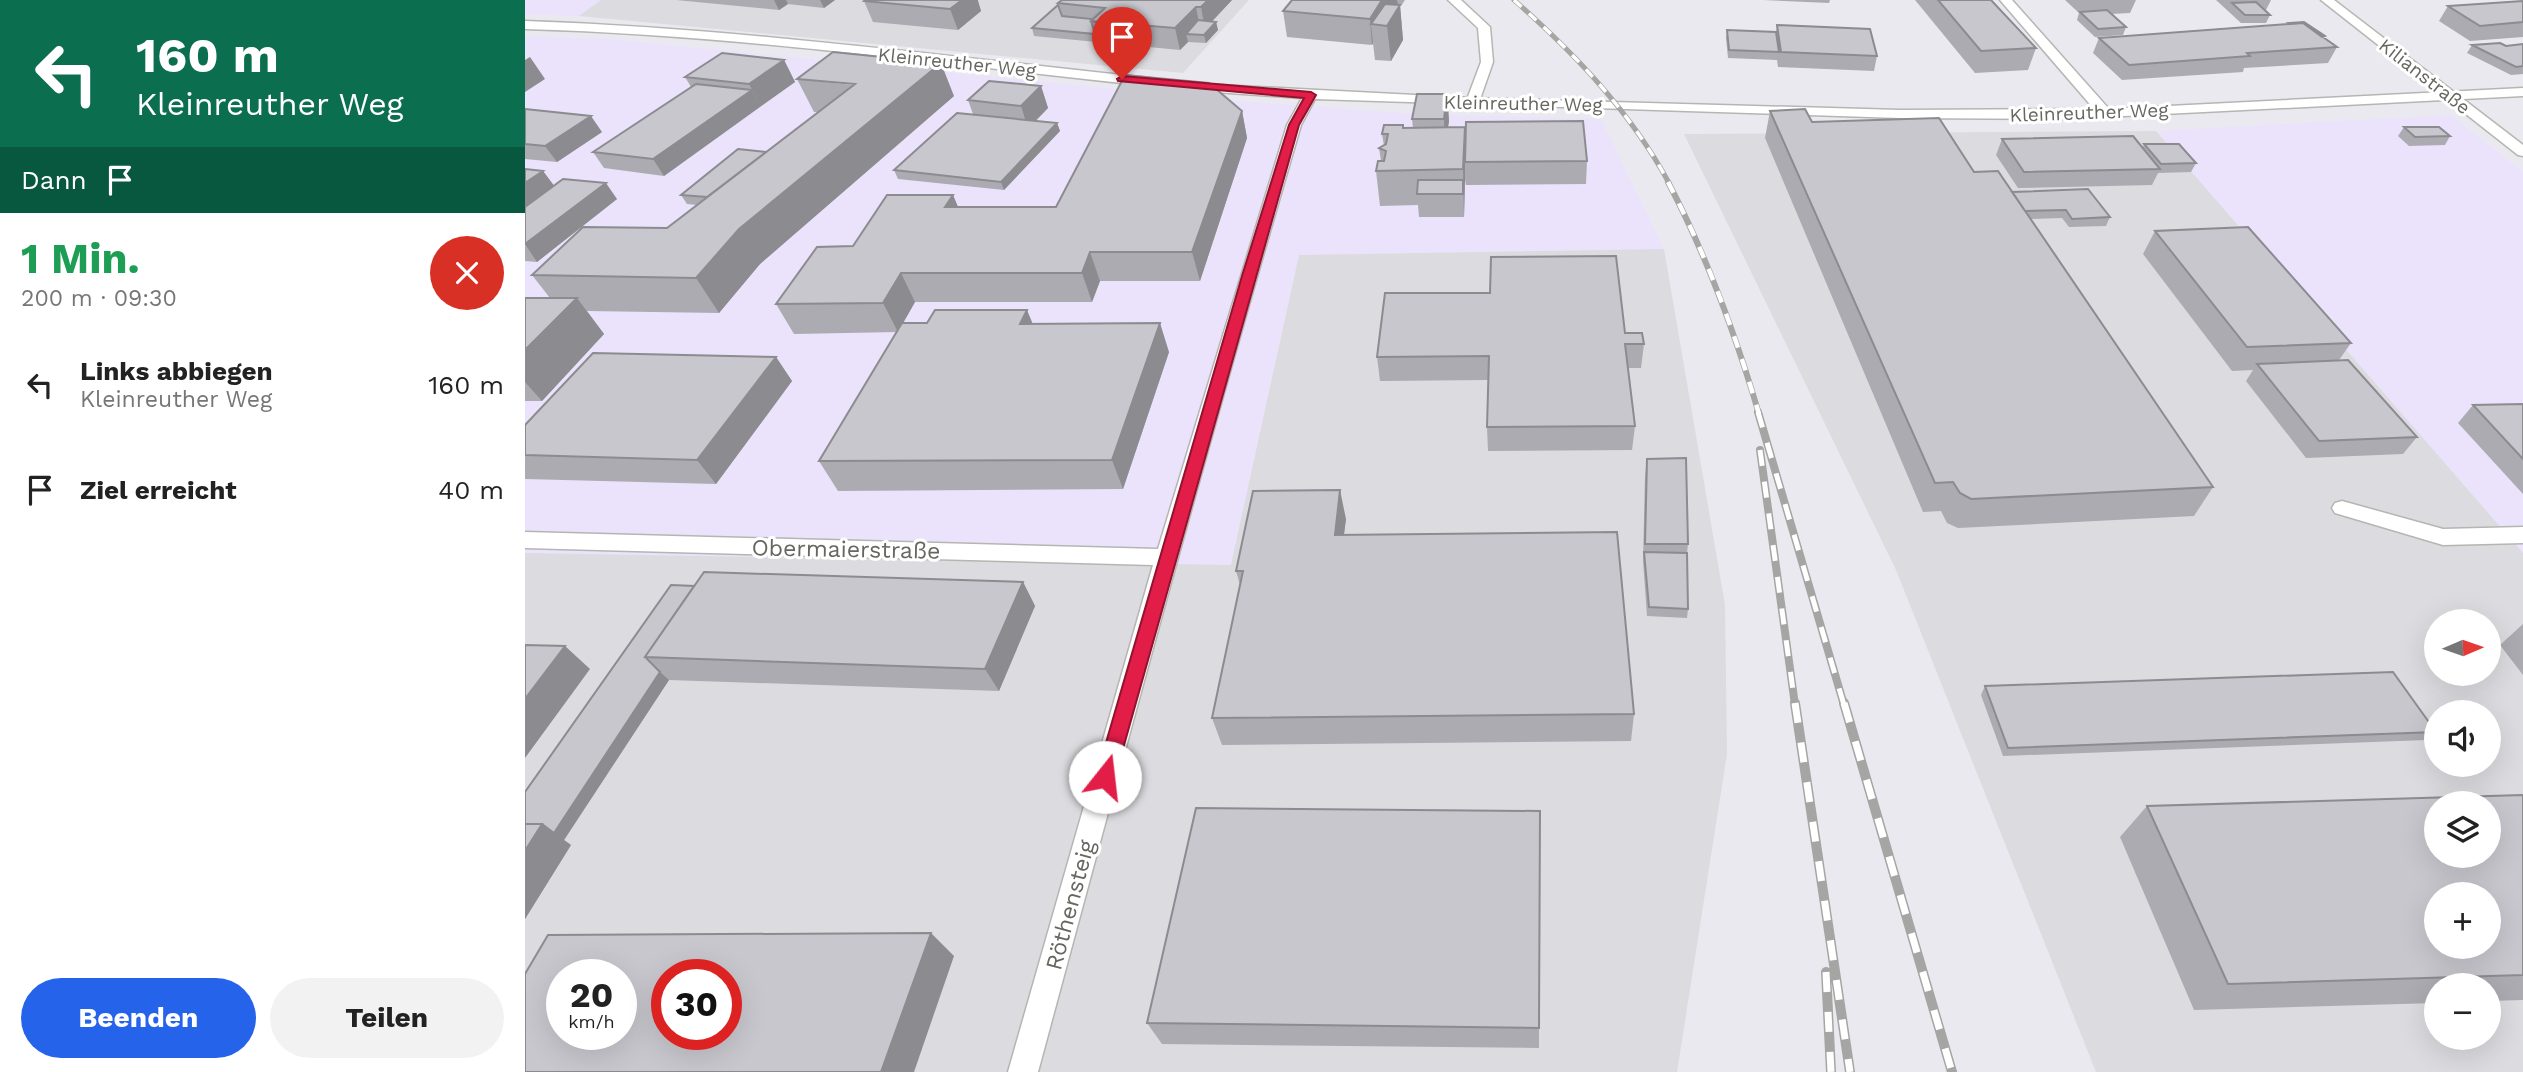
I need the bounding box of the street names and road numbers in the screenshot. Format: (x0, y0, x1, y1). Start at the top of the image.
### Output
street label: Kilianstraße (2374, 34, 2475, 119)
street label: Kleinreuther Weg (877, 43, 1038, 82)
street label: Kleinreuther Weg (1443, 91, 1604, 116)
street label: Kleinreuther Weg (2009, 98, 2170, 127)
street label: Obermaierstraße (751, 534, 941, 565)
street label: Röthensteig (1040, 837, 1101, 973)

